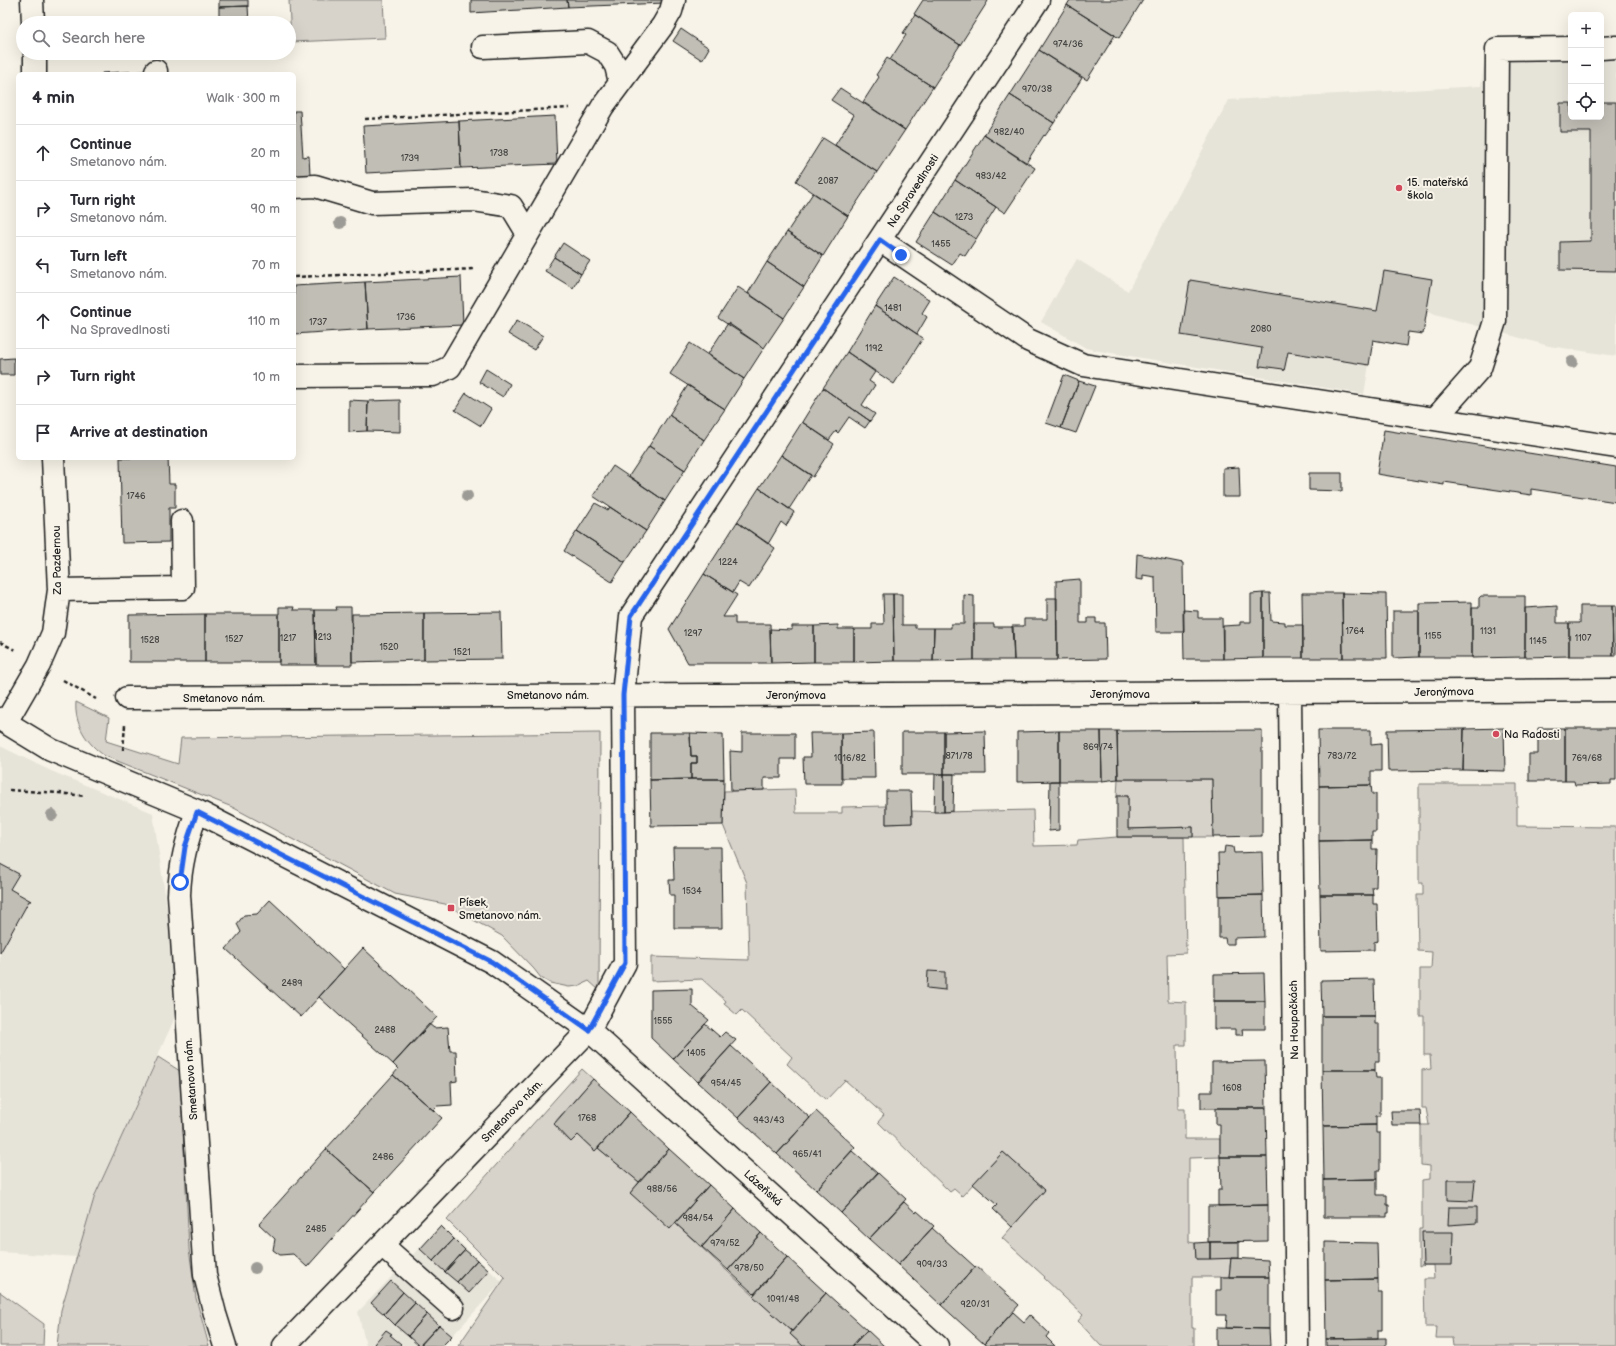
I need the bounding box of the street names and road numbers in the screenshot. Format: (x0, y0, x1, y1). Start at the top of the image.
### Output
street label: Na Spravedlnosti (885, 152, 941, 230)
street label: Za Pazdernou (50, 525, 64, 596)
street label: Jeronýmova (1414, 685, 1474, 699)
street label: Jeronýmova (1090, 688, 1150, 701)
street label: Smetanovo nám. (507, 689, 589, 702)
street label: Jeronýmova (766, 689, 826, 702)
street label: Smetanovo nám. (183, 692, 265, 705)
street label: Na Houpačkách (1287, 980, 1301, 1060)
street label: Smetanovo nám. (182, 1038, 200, 1120)
street label: Smetanovo nám. (479, 1077, 545, 1145)
street label: Lázeňská (741, 1167, 785, 1209)

